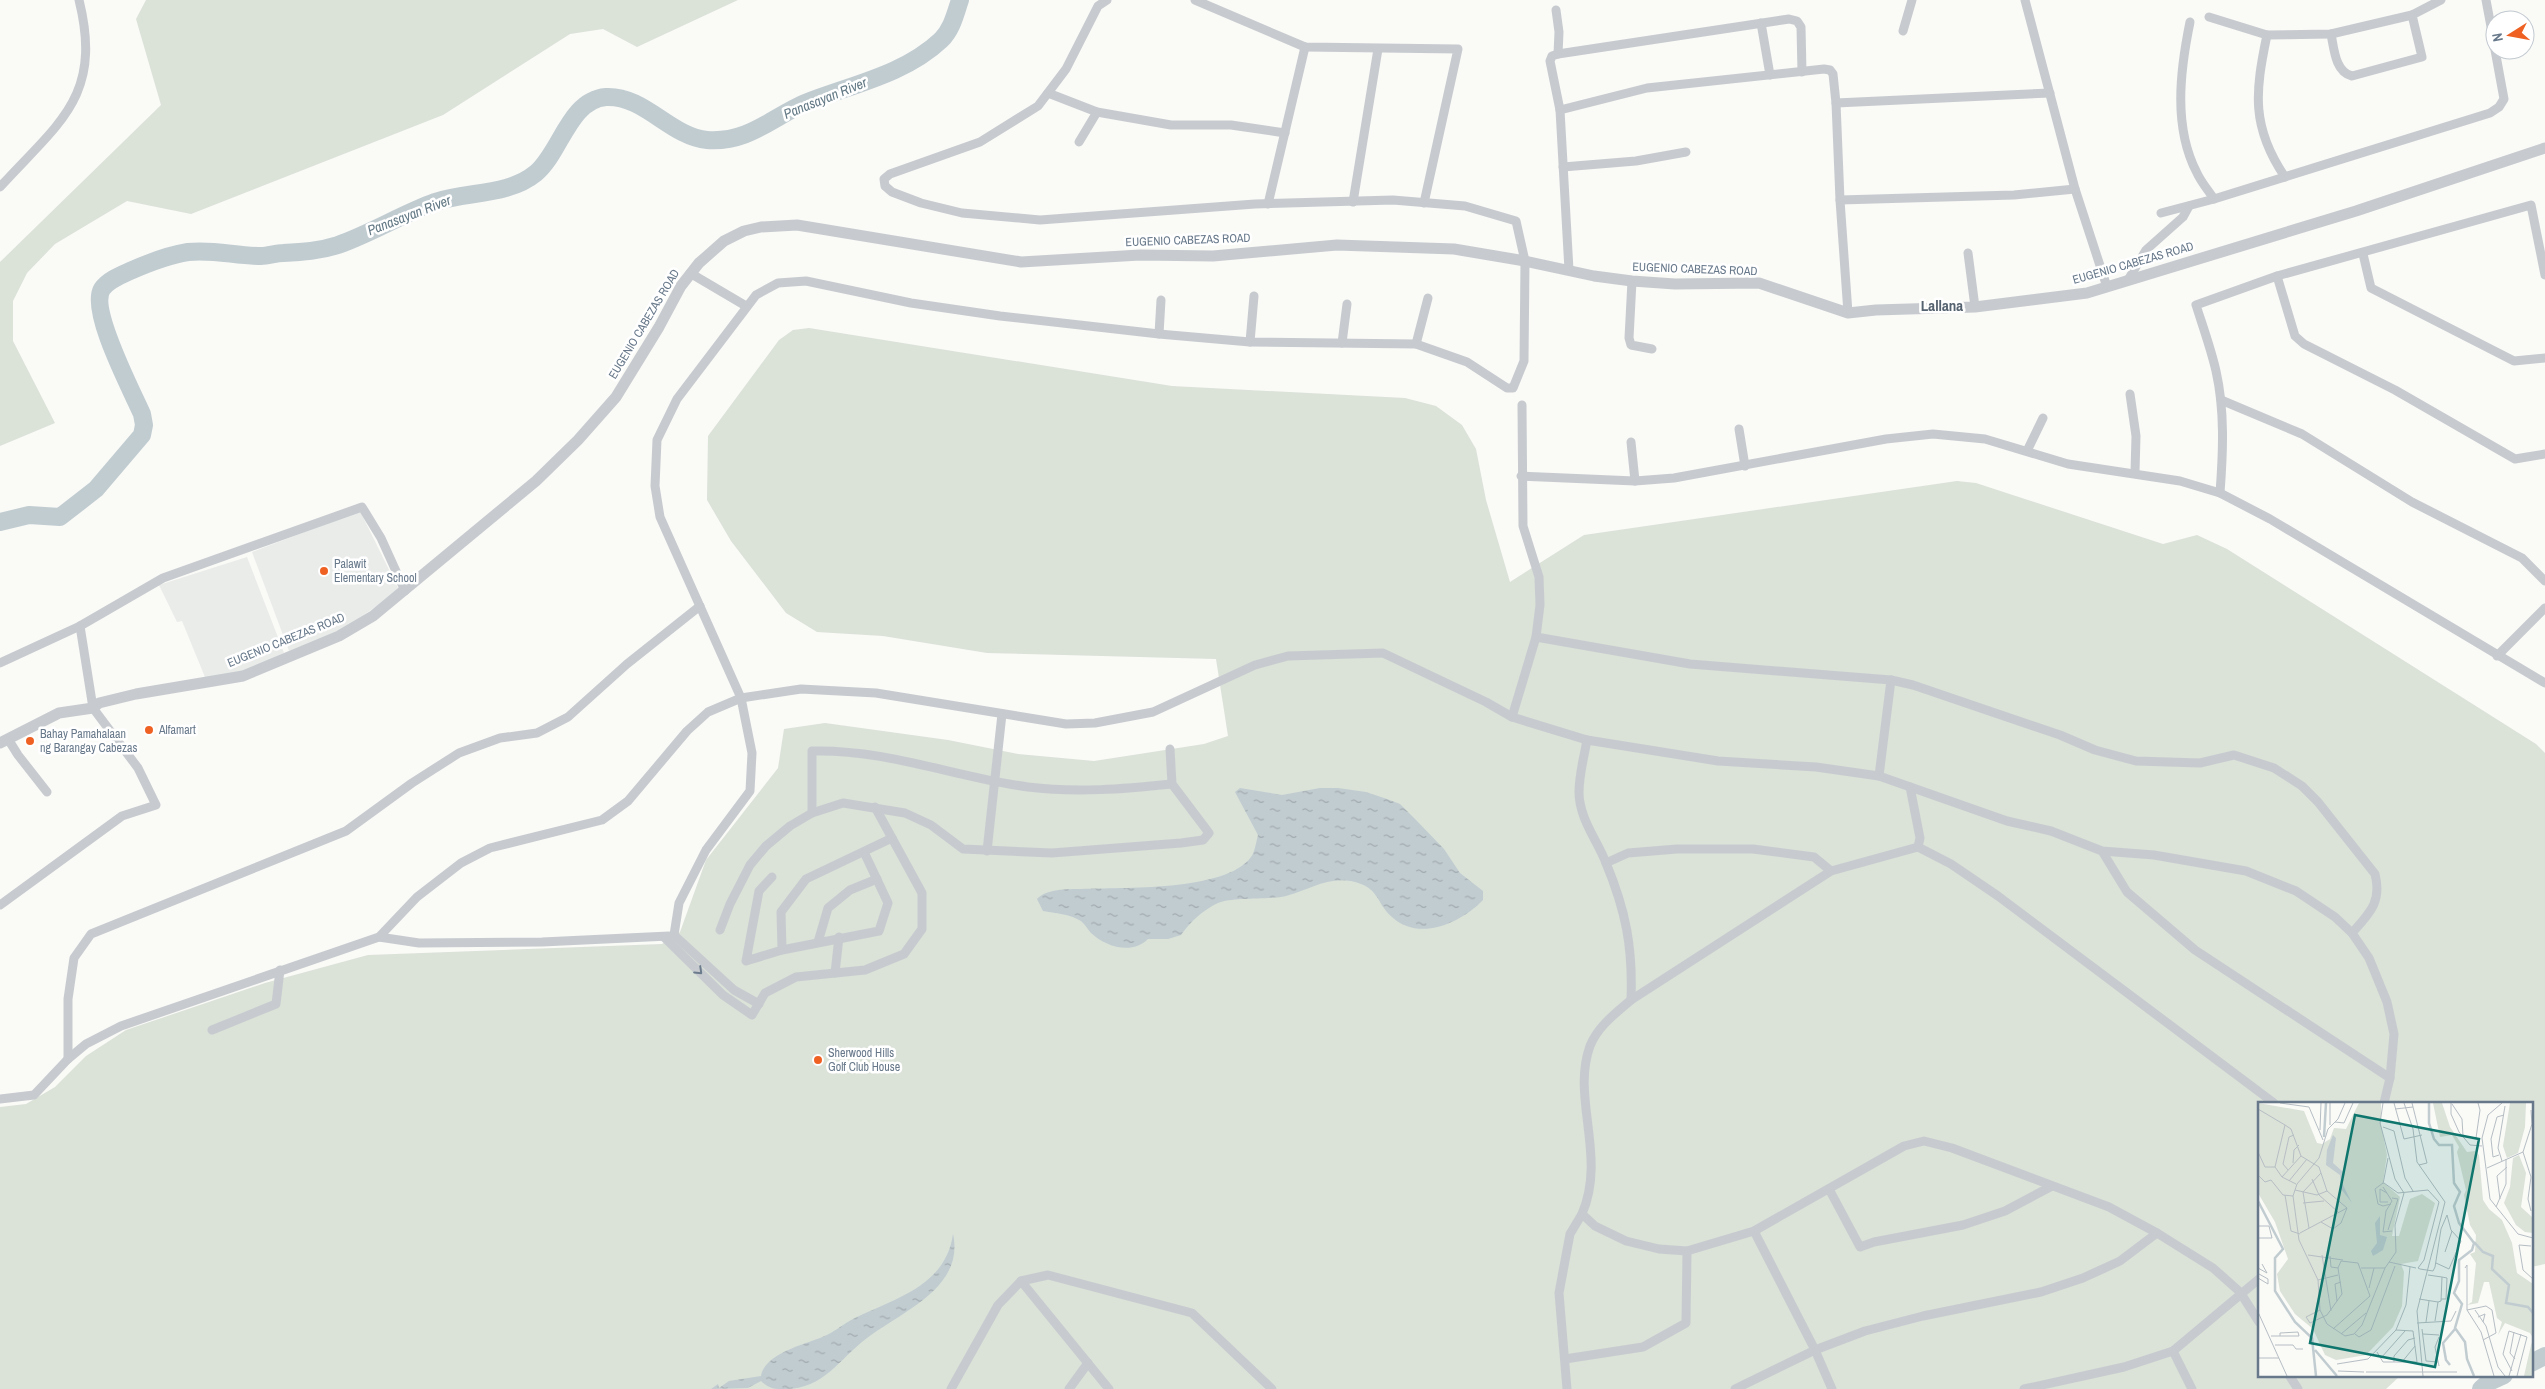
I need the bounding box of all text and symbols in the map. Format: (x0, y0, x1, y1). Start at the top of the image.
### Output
north arrow (2485, 10, 2535, 60)
text: N (2488, 32, 2507, 43)
water label: Panasayan River (781, 73, 870, 123)
water label: Panasayan River (365, 190, 454, 239)
street label: EUGENIO CABEZAS ROAD (1125, 230, 1251, 250)
street label: EUGENIO CABEZAS ROAD (2071, 238, 2195, 288)
street label: EUGENIO CABEZAS ROAD (1632, 259, 1758, 279)
street label: EUGENIO CABEZAS ROAD (605, 266, 683, 382)
district label: Lallana (1921, 295, 1963, 316)
place label: Palawit Elementary School (334, 556, 417, 586)
marker: Palawit Elementary School (318, 565, 330, 577)
street label: EUGENIO CABEZAS ROAD (225, 609, 347, 671)
place label: Alfamart (158, 722, 196, 738)
marker: Alfamart (143, 724, 155, 736)
place label: Bahay Pamahalaan ng Barangay Cabezas (40, 726, 137, 756)
marker: Bahay Pamahalaan ng Barangay Cabezas (24, 735, 36, 747)
one-way arrow (693, 965, 702, 974)
place label: Sherwood Hills Golf Club House (828, 1045, 900, 1075)
marker: Sherwood Hills Golf Club House (812, 1054, 824, 1066)
inset map (2258, 1102, 2532, 1376)

